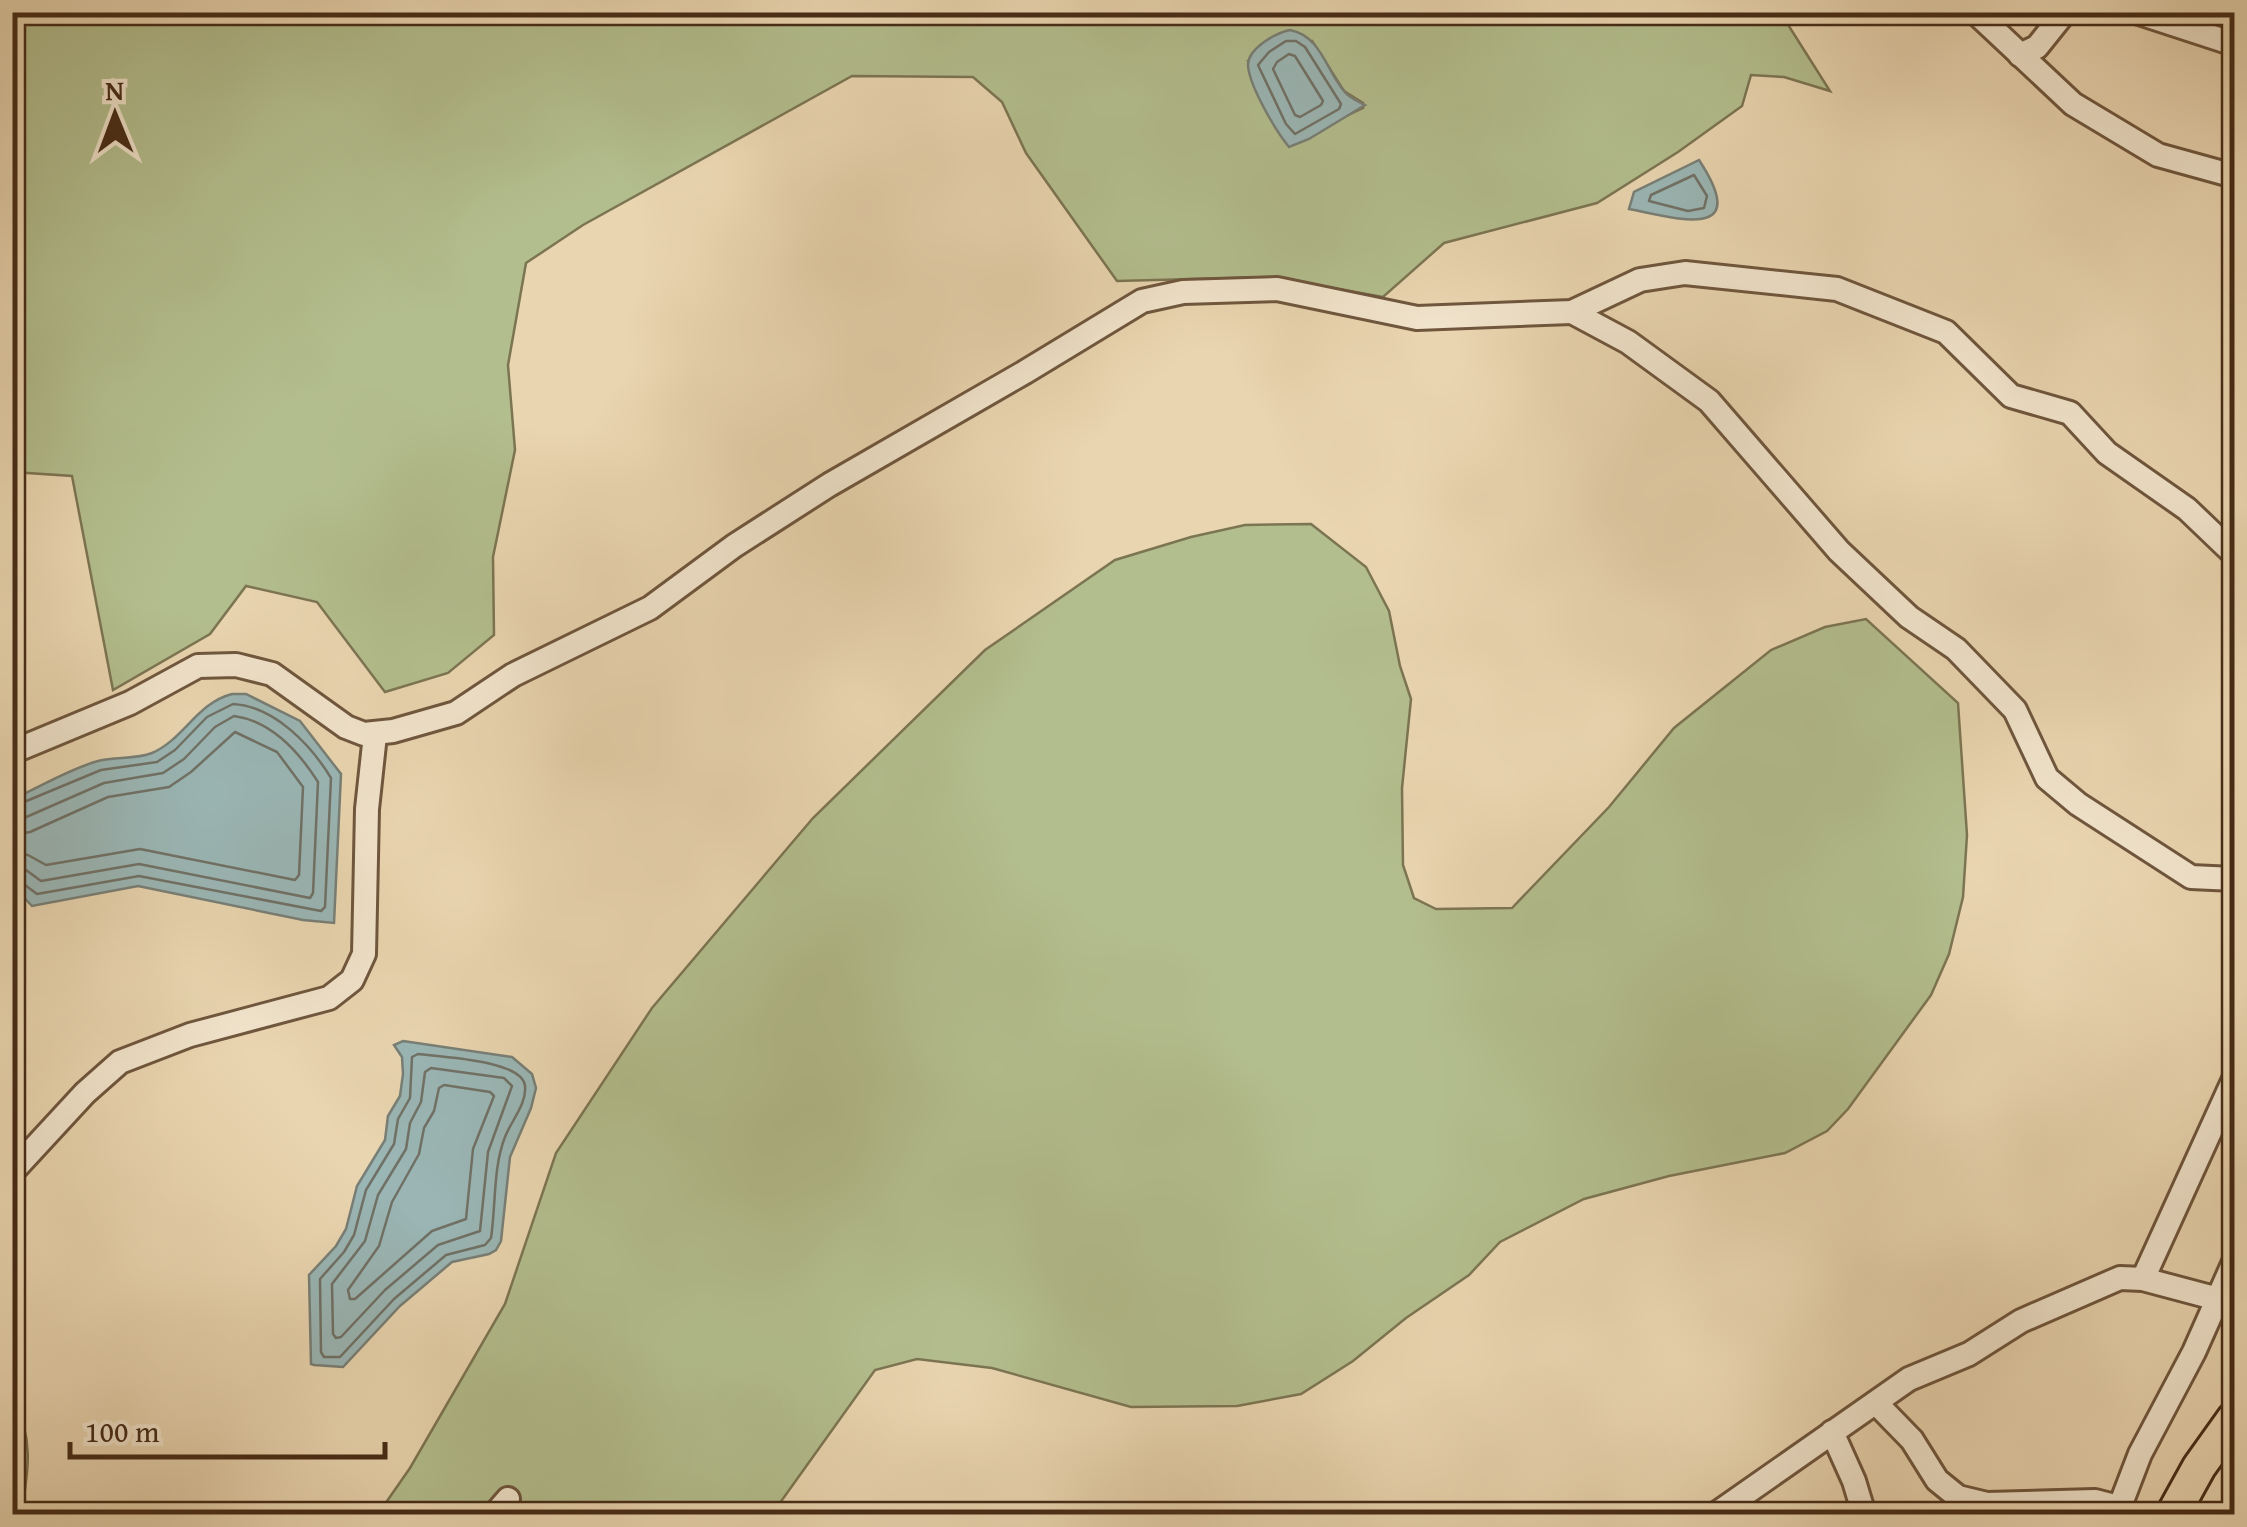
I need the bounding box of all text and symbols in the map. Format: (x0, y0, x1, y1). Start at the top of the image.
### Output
north arrow (65, 65, 165, 165)
text: N (105, 69, 125, 110)
scale bar (70, 1397, 385, 1459)
text: 100 m (85, 1409, 160, 1453)

